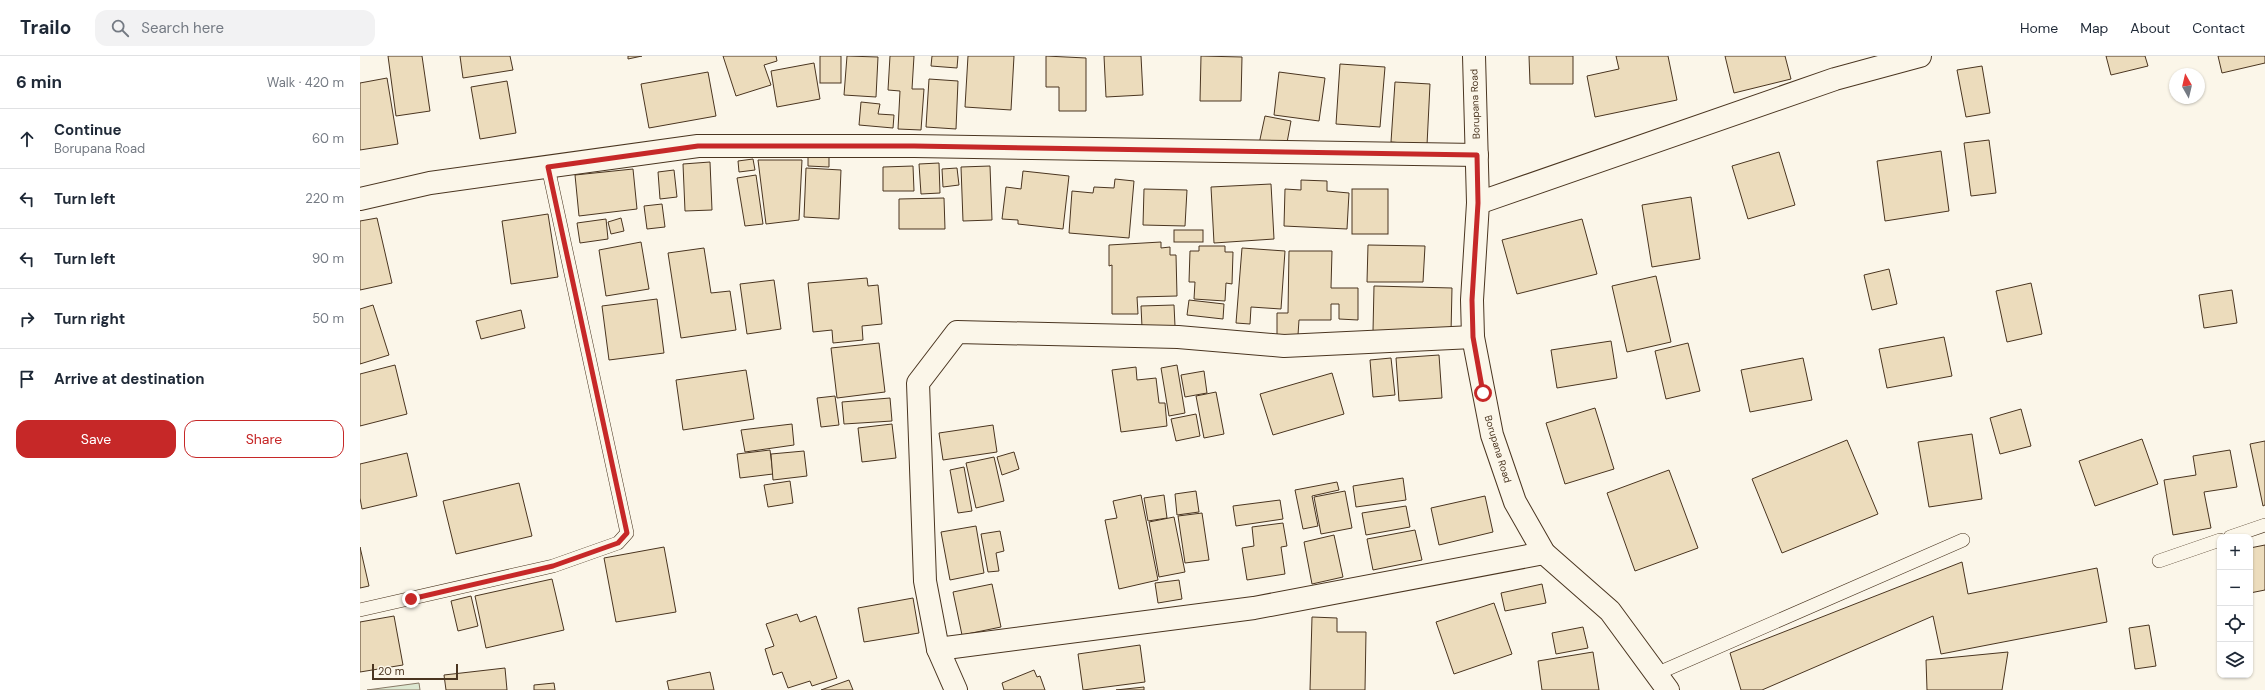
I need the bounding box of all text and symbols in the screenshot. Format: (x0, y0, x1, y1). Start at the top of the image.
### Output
search box (95, 10, 375, 46)
text: Trailo (20, 15, 71, 40)
icon: search (109, 17, 131, 39)
text: Search here (141, 18, 224, 38)
text: Home (2020, 19, 2058, 37)
text: Map (2080, 19, 2108, 37)
text: About (2130, 19, 2170, 37)
text: Contact (2192, 19, 2245, 37)
north arrow (2169, 68, 2205, 104)
street label: Borupana Road (1467, 69, 1483, 139)
text: 6 min (16, 71, 62, 93)
text: Walk · 420 m (267, 74, 344, 91)
text: Continue (54, 120, 122, 140)
icon: ahead (16, 128, 38, 150)
text: 60 m (312, 130, 344, 147)
text: Borupana Road (54, 140, 145, 157)
icon: left (16, 188, 38, 210)
text: Turn left (54, 189, 115, 209)
text: 220 m (305, 190, 344, 207)
icon: left (16, 248, 38, 270)
text: Turn left (54, 249, 115, 269)
text: 90 m (312, 250, 344, 267)
icon: right (16, 308, 38, 330)
text: Turn right (54, 309, 125, 329)
text: 50 m (312, 310, 344, 327)
icon: arrive (16, 368, 38, 390)
text: Arrive at destination (54, 369, 205, 389)
route start (1474, 384, 1492, 402)
street label: Borupana Road (1482, 414, 1514, 484)
button: Save (16, 420, 176, 458)
button: Share (184, 420, 344, 458)
map controls (2217, 534, 2253, 678)
button: + (2217, 534, 2253, 570)
button: − (2217, 570, 2253, 606)
route end (402, 590, 420, 608)
button: locate (2217, 606, 2253, 642)
button: layers (2217, 642, 2253, 678)
scale bar (372, 662, 458, 681)
text: 20 m (378, 664, 404, 678)

